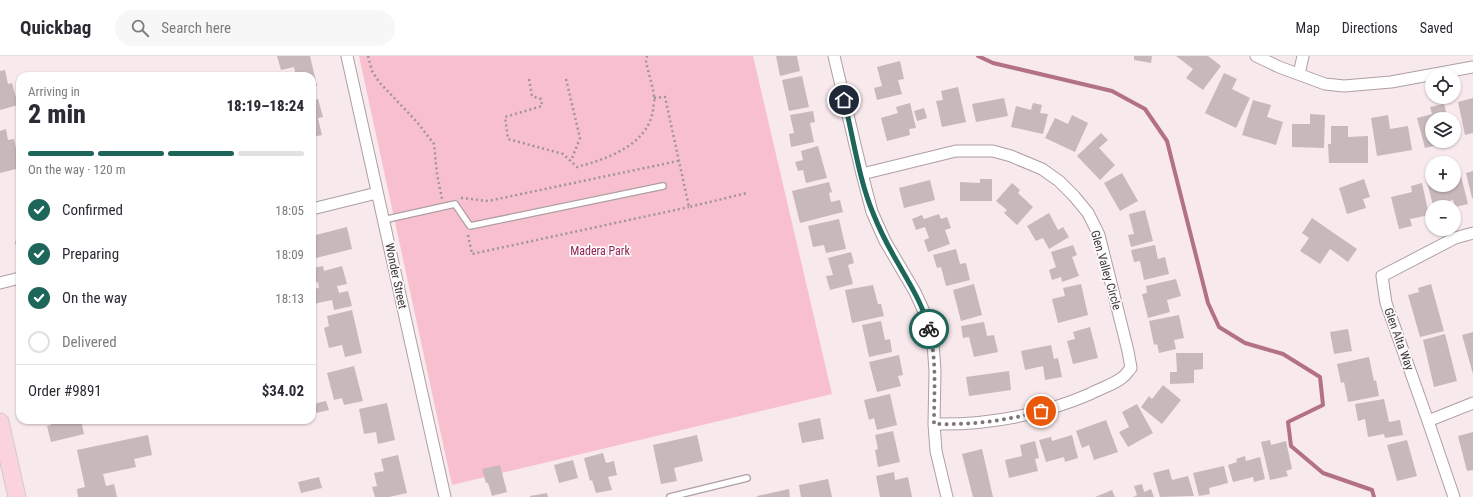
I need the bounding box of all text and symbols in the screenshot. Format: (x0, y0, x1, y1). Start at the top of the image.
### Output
search box (115, 10, 395, 46)
text: Quickbag (20, 16, 91, 39)
icon: search (129, 17, 151, 39)
text: Search here (161, 19, 231, 37)
text: Map (1296, 20, 1320, 36)
text: Directions (1342, 20, 1398, 36)
text: Saved (1420, 20, 1453, 36)
map controls (1425, 68, 1461, 236)
button: locate (1425, 68, 1461, 104)
pin (827, 83, 861, 117)
text: Arriving in (28, 84, 80, 99)
icon: home (833, 89, 855, 111)
text: 18:19–18:24 (226, 97, 304, 115)
text: 2 min (28, 99, 86, 129)
button: layers (1425, 112, 1461, 148)
button: + (1425, 156, 1461, 192)
text: On the way · 120 m (28, 162, 125, 177)
icon: check (28, 199, 50, 221)
button: − (1425, 200, 1461, 236)
text: Confirmed (62, 201, 123, 219)
text: 18:05 (275, 203, 304, 218)
street label: Glen Valley Circle (1088, 229, 1124, 312)
street label: Wonder Street (382, 242, 410, 311)
icon: check (28, 243, 50, 265)
park label: Madera Park (570, 244, 630, 258)
text: Preparing (62, 245, 119, 263)
text: 18:09 (275, 247, 304, 262)
icon: check (28, 287, 50, 309)
text: On the way (62, 289, 127, 307)
text: 18:13 (275, 291, 304, 306)
street label: Glen Alta Way (1381, 306, 1417, 372)
courier (909, 309, 949, 349)
icon: bike (918, 318, 940, 340)
text: Delivered (62, 333, 117, 351)
text: Order #9891 (28, 382, 102, 400)
text: $34.02 (262, 382, 304, 400)
pin (1024, 394, 1058, 428)
icon: bag (1030, 400, 1052, 422)

